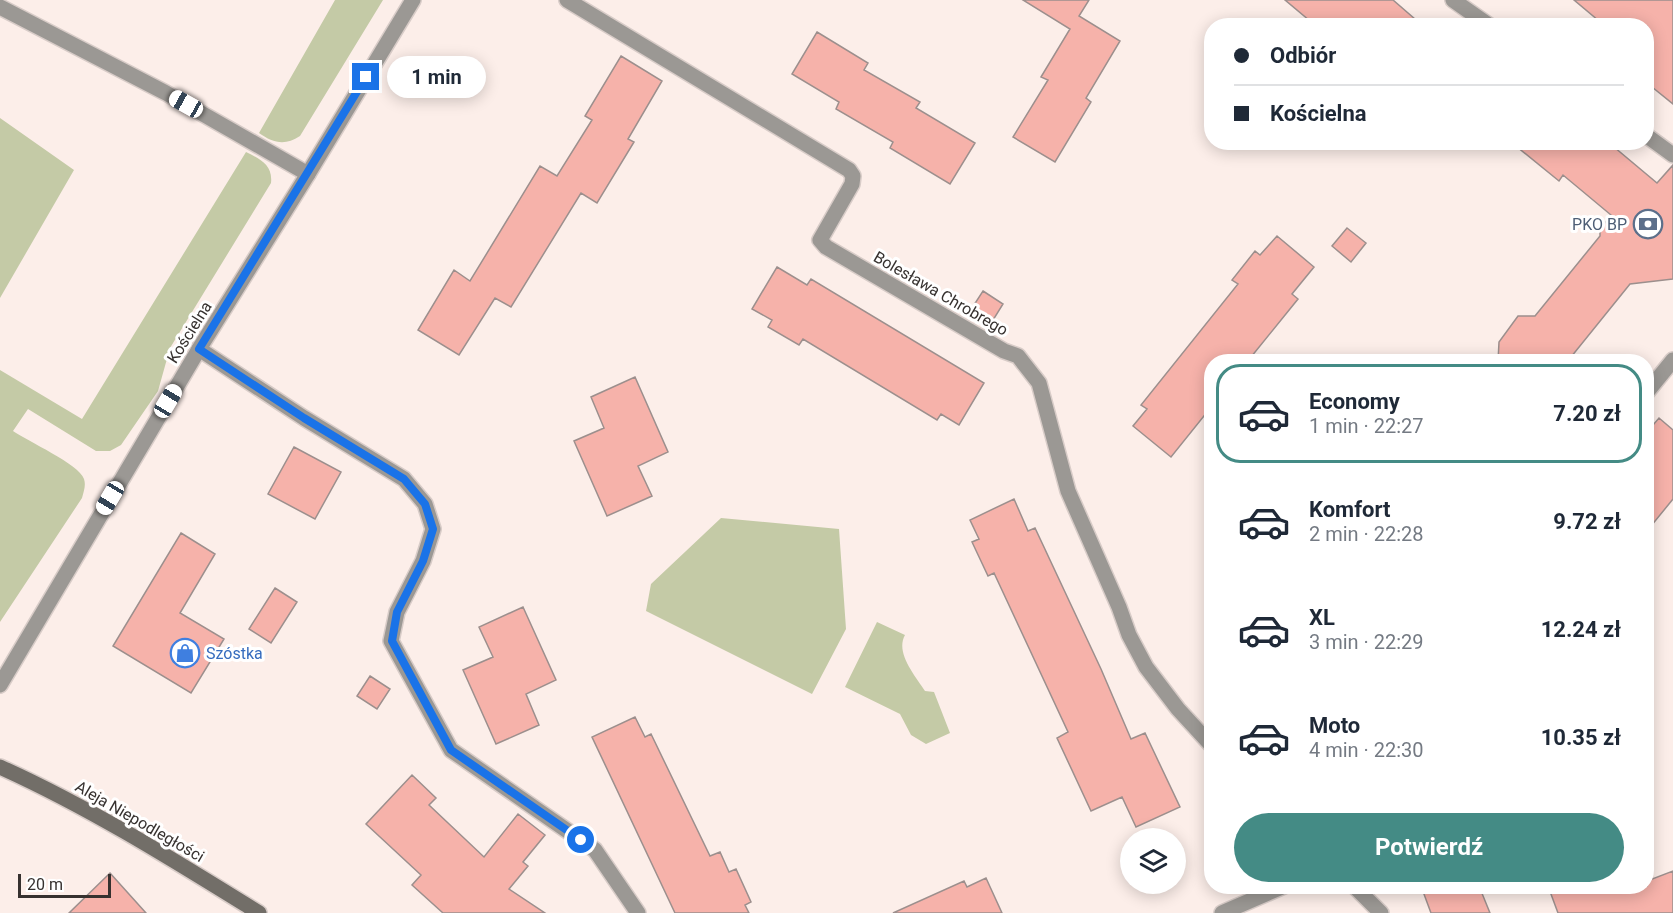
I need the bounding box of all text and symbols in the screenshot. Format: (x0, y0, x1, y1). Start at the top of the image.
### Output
text: Odbiór (1270, 43, 1336, 68)
callout: 1 min (387, 56, 486, 98)
route end (352, 63, 379, 90)
text: 1 min (411, 65, 462, 89)
car (166, 87, 206, 121)
text: Kościelna (1270, 101, 1367, 126)
bank icon: PKO BP (1632, 208, 1664, 240)
place label: PKO BP (1572, 215, 1627, 234)
street label: Bolesława Chrobrego (870, 247, 1011, 340)
street label: Kościelna (163, 298, 216, 367)
car (151, 381, 185, 421)
icon: car (1237, 387, 1291, 441)
text: Economy (1309, 389, 1400, 414)
text: 7.20 zł (1553, 401, 1621, 426)
text: 1 min · 22:27 (1309, 414, 1424, 438)
car (93, 478, 127, 518)
icon: car (1237, 495, 1291, 549)
text: Komfort (1309, 497, 1391, 522)
text: 9.72 zł (1553, 509, 1621, 534)
text: 2 min · 22:28 (1309, 522, 1424, 546)
icon: car (1237, 603, 1291, 657)
text: XL (1309, 605, 1335, 630)
text: 12.24 zł (1541, 617, 1621, 642)
text: 3 min · 22:29 (1309, 630, 1424, 654)
shop icon: Szóstka (169, 637, 201, 669)
place label: Szóstka (206, 644, 263, 663)
icon: car (1237, 711, 1291, 765)
text: Moto (1309, 713, 1360, 738)
text: 10.35 zł (1541, 725, 1621, 750)
text: 4 min · 22:30 (1309, 738, 1424, 762)
street label: Aleja Niepodległości (72, 777, 208, 866)
button: Potwierdź (1234, 813, 1624, 882)
route start (567, 826, 594, 853)
map controls (1120, 828, 1186, 894)
button: layers (1120, 828, 1186, 894)
scale bar (18, 871, 111, 898)
text: 20 m (27, 875, 63, 894)

